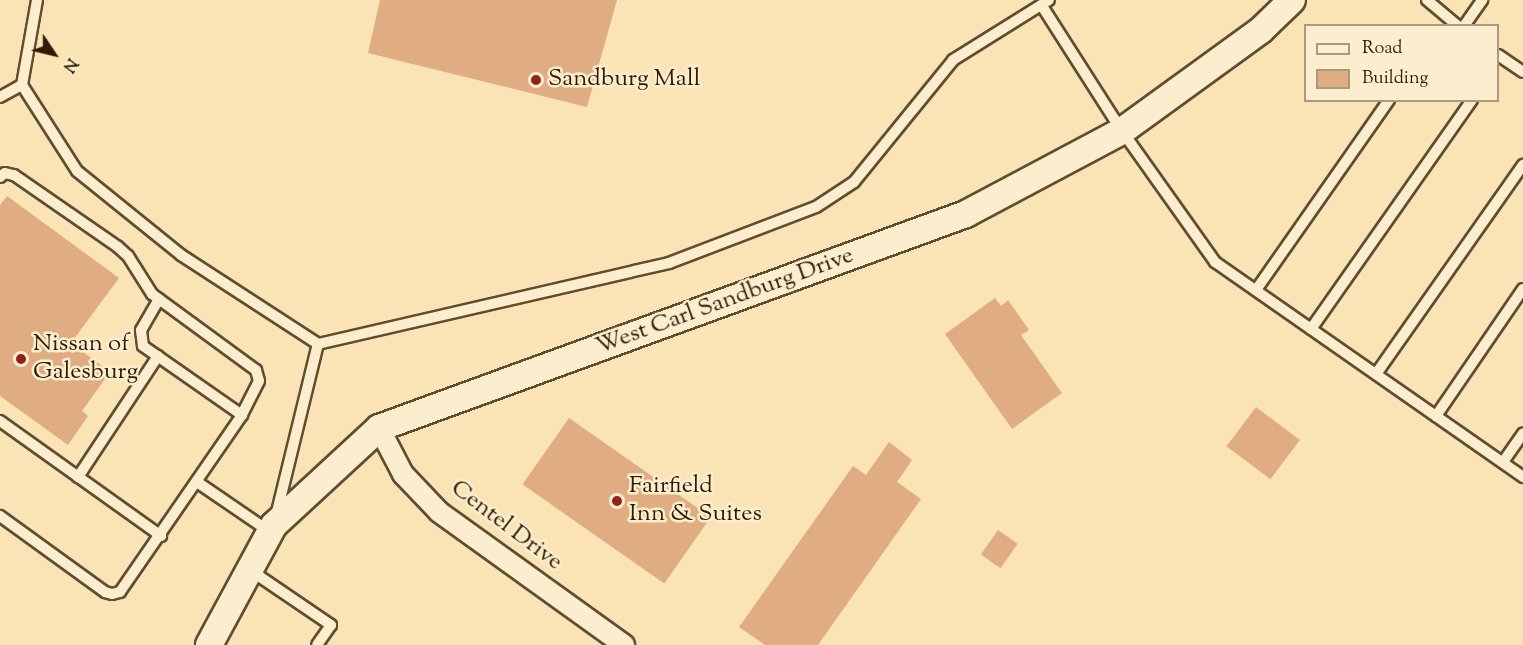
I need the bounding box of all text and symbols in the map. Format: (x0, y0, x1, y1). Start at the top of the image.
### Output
north arrow (24, 24, 84, 84)
legend (1304, 24, 1499, 102)
text: Road (1362, 36, 1402, 62)
text: N (56, 53, 82, 76)
place label: Sandburg Mall (548, 66, 700, 94)
text: Building (1362, 66, 1428, 92)
marker: Sandburg Mall (529, 73, 543, 87)
street label: West Carl Sandburg Drive (592, 242, 858, 362)
place label: Nissan of Galesburg (33, 331, 138, 387)
marker: Nissan of Galesburg (14, 352, 28, 366)
place label: Fairfield Inn & Suites (629, 473, 762, 529)
street label: Centel Drive (444, 475, 568, 577)
marker: Fairfield Inn & Suites (610, 494, 624, 508)

